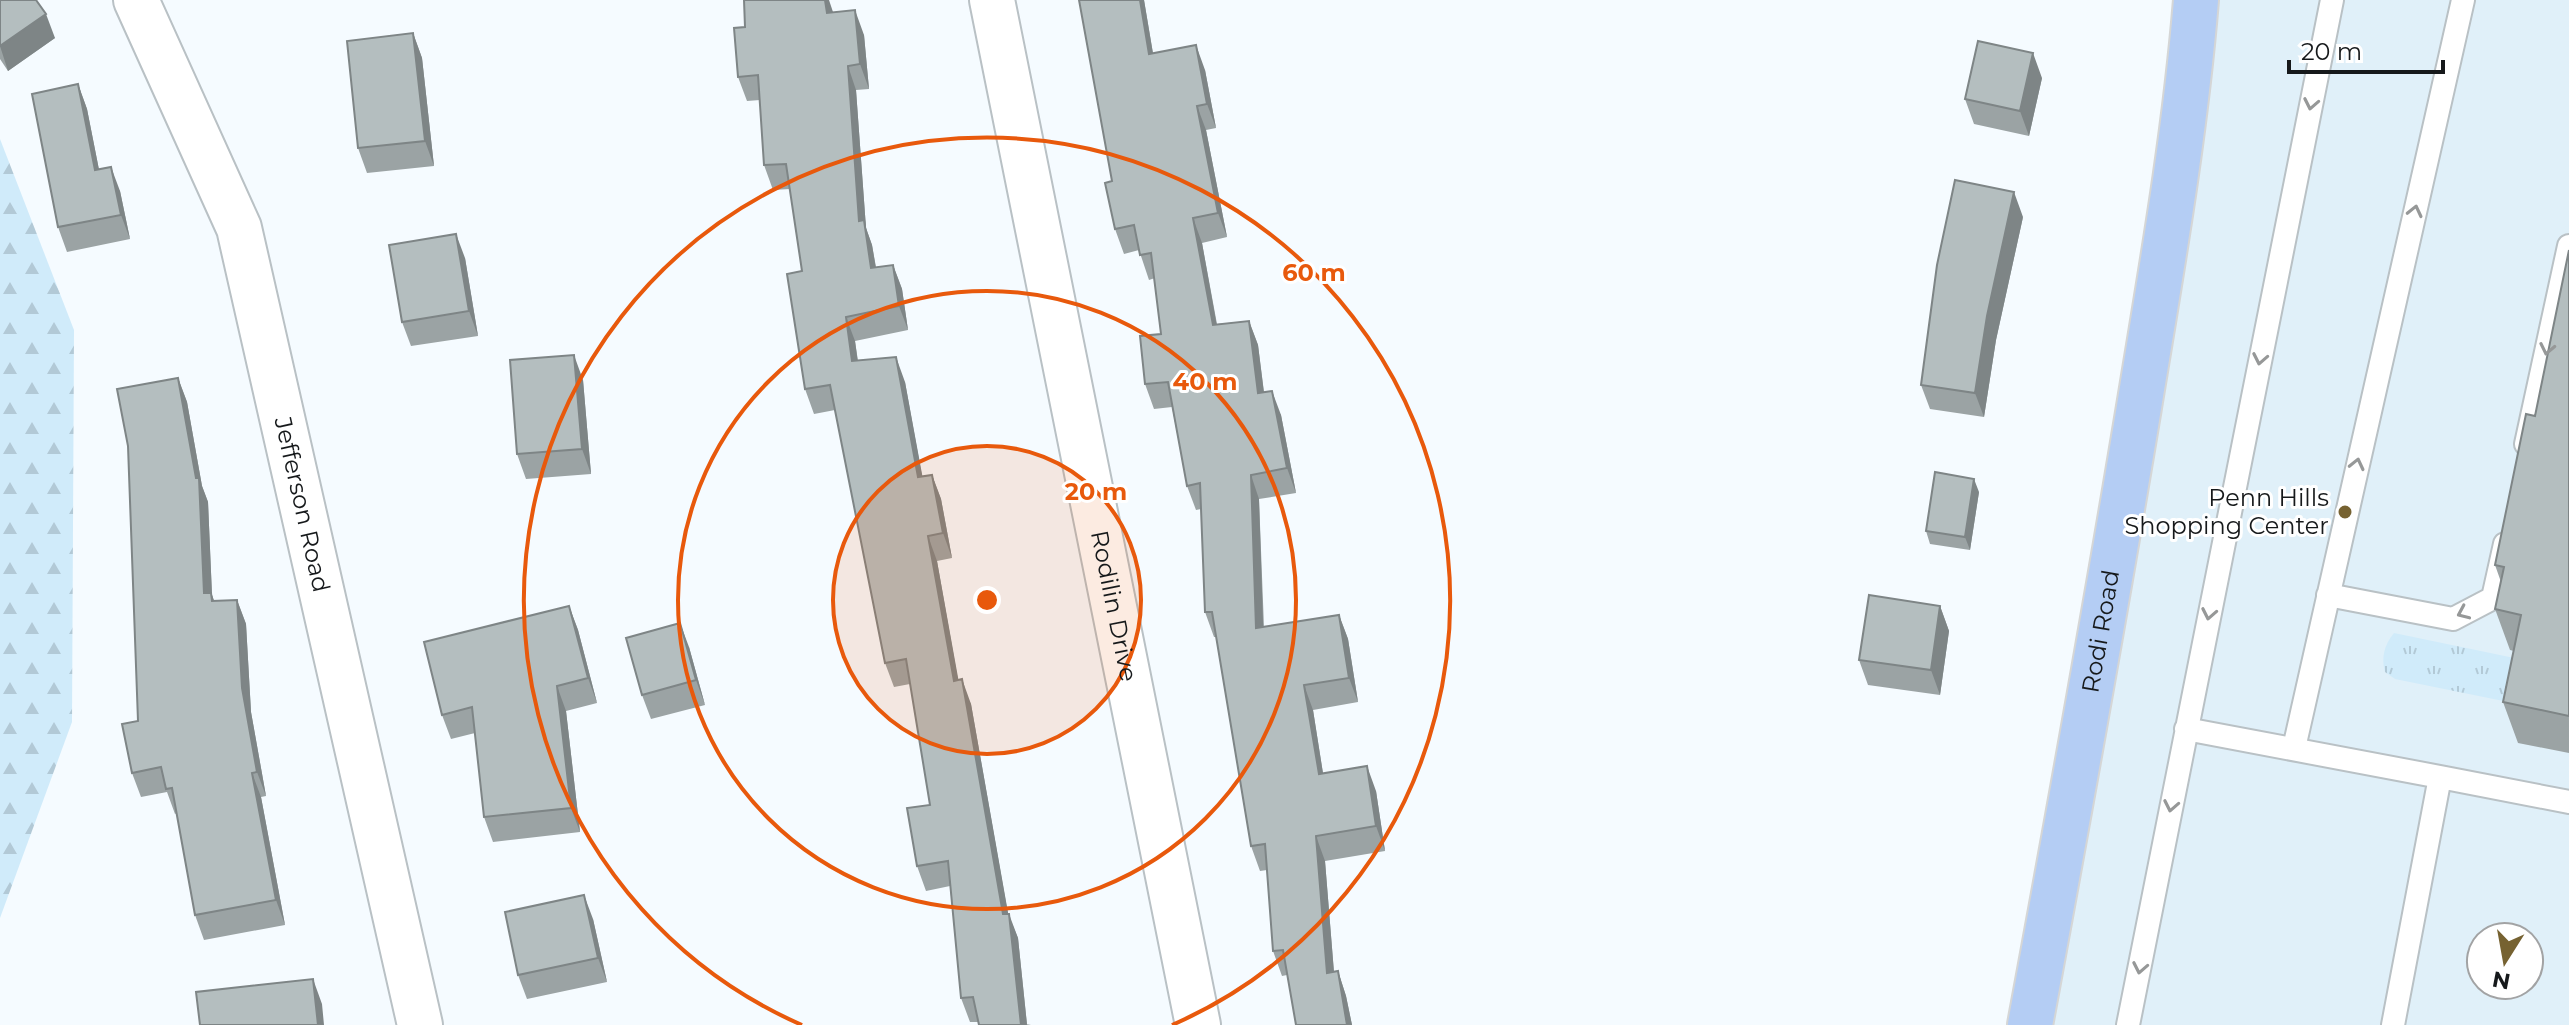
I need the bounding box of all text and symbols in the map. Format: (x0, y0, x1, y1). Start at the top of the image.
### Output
scale bar (2289, 24, 2443, 74)
text: 20 m (2301, 37, 2362, 66)
one-way arrow (2303, 97, 2320, 110)
one-way arrow (2406, 205, 2423, 218)
text: 60 m (1282, 258, 1346, 287)
one-way arrow (2539, 342, 2556, 355)
one-way arrow (2252, 352, 2269, 365)
text: 40 m (1173, 367, 1237, 396)
street label: Jefferson Road (268, 413, 336, 595)
one-way arrow (2348, 458, 2365, 472)
text: 20 m (1065, 477, 1127, 506)
place label: Penn Hills Shopping Center (2124, 483, 2329, 540)
marker: Penn Hills Shopping Center (2336, 503, 2354, 521)
street label: Rodilin Drive (1085, 528, 1144, 684)
street label: Rodi Road (2075, 568, 2125, 695)
centre of rings (973, 586, 1001, 614)
one-way arrow (2457, 603, 2472, 619)
one-way arrow (2201, 607, 2218, 620)
one-way arrow (2164, 799, 2181, 812)
north arrow (2465, 921, 2545, 1001)
one-way arrow (2132, 961, 2149, 975)
text: N (2490, 965, 2513, 995)

